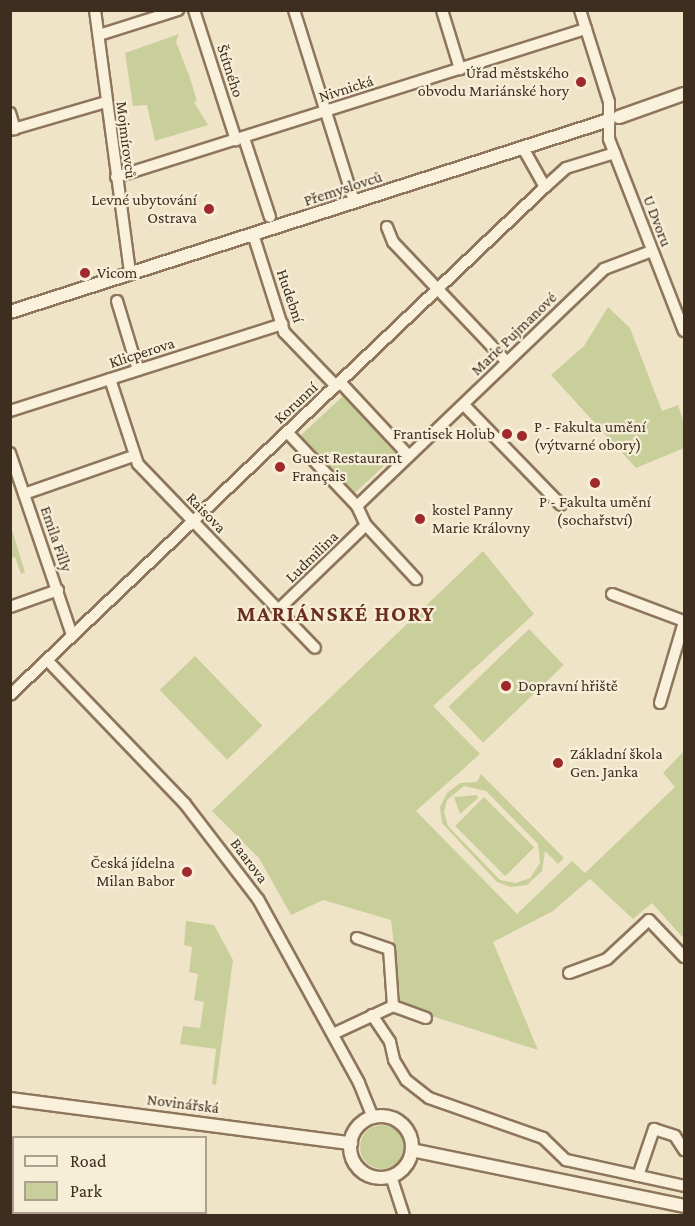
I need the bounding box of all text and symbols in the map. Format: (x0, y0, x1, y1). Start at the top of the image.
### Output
street label: Štítného (212, 42, 248, 100)
place label: Úřad městského obvodu Mariánské hory (418, 63, 569, 101)
street label: Nivnická (316, 71, 376, 107)
marker: Úřad městského obvodu Mariánské hory (574, 75, 588, 89)
street label: Mojmírovců (112, 100, 140, 180)
street label: Přemyslovců (301, 167, 385, 211)
place label: Levné ubytování Ostrava (91, 190, 197, 228)
street label: U Dvoru (638, 193, 676, 249)
marker: Levné ubytování Ostrava (202, 202, 216, 216)
place label: Vicom (97, 263, 137, 283)
marker: Vicom (78, 266, 92, 280)
street label: Hudební (272, 267, 308, 325)
street label: Marie Pujmanové (467, 288, 561, 380)
street label: Klicperova (107, 333, 177, 373)
street label: Korunní (270, 378, 322, 428)
place label: P - Fakulta umění (výtvarné obory) (534, 417, 646, 455)
place label: Frantisek Holub (393, 424, 495, 444)
marker: Frantisek Holub (500, 427, 514, 441)
marker: P - Fakulta umění (výtvarné obory) (515, 429, 529, 443)
place label: Guest Restaurant Français (292, 448, 402, 486)
marker: Guest Restaurant Français (273, 460, 287, 474)
marker: P - Fakulta umění (sochařství) (588, 476, 602, 490)
street label: Raisova (182, 489, 230, 537)
place label: P - Fakulta umění (sochařství) (539, 492, 651, 530)
place label: kostel Panny Marie Královny (432, 500, 530, 538)
street label: Emila Filly (36, 504, 76, 574)
marker: kostel Panny Marie Královny (413, 512, 427, 526)
street label: Ludmilina (282, 527, 342, 587)
district label: MARIÁNSKÉ HORY (236, 601, 436, 627)
place label: Dopravní hřiště (518, 676, 618, 696)
marker: Dopravní hřiště (499, 679, 513, 693)
place label: Základní škola Gen. Janka (570, 744, 663, 782)
marker: Základní škola Gen. Janka (551, 756, 565, 770)
street label: Baarova (226, 835, 272, 887)
place label: Česká jídelna Milan Babor (91, 853, 175, 891)
marker: Česká jídelna Milan Babor (180, 865, 194, 879)
street label: Novinářská (146, 1090, 220, 1118)
legend (12, 1136, 207, 1214)
text: Road (70, 1151, 107, 1171)
text: Park (70, 1181, 102, 1201)

